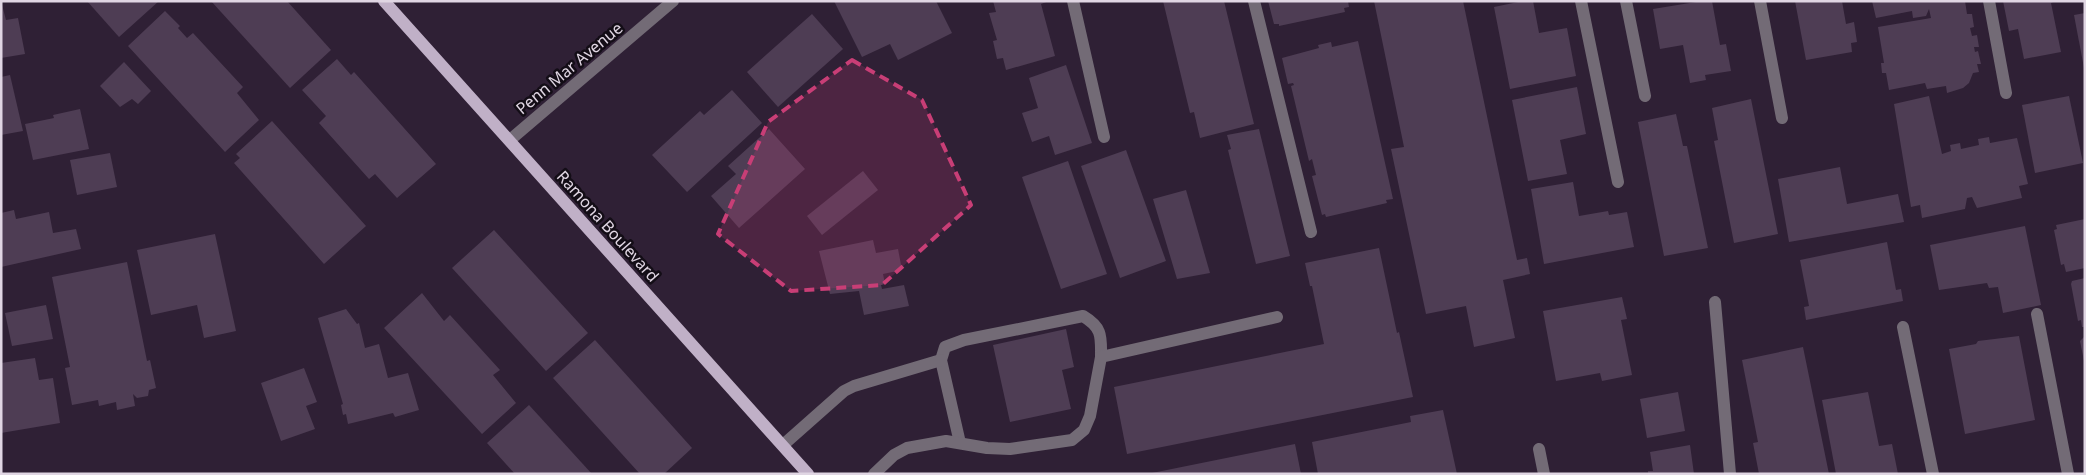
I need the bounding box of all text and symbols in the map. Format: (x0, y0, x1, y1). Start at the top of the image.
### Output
street label: Penn Mar Avenue (511, 17, 627, 119)
street label: Ramona Boulevard (552, 166, 664, 286)

